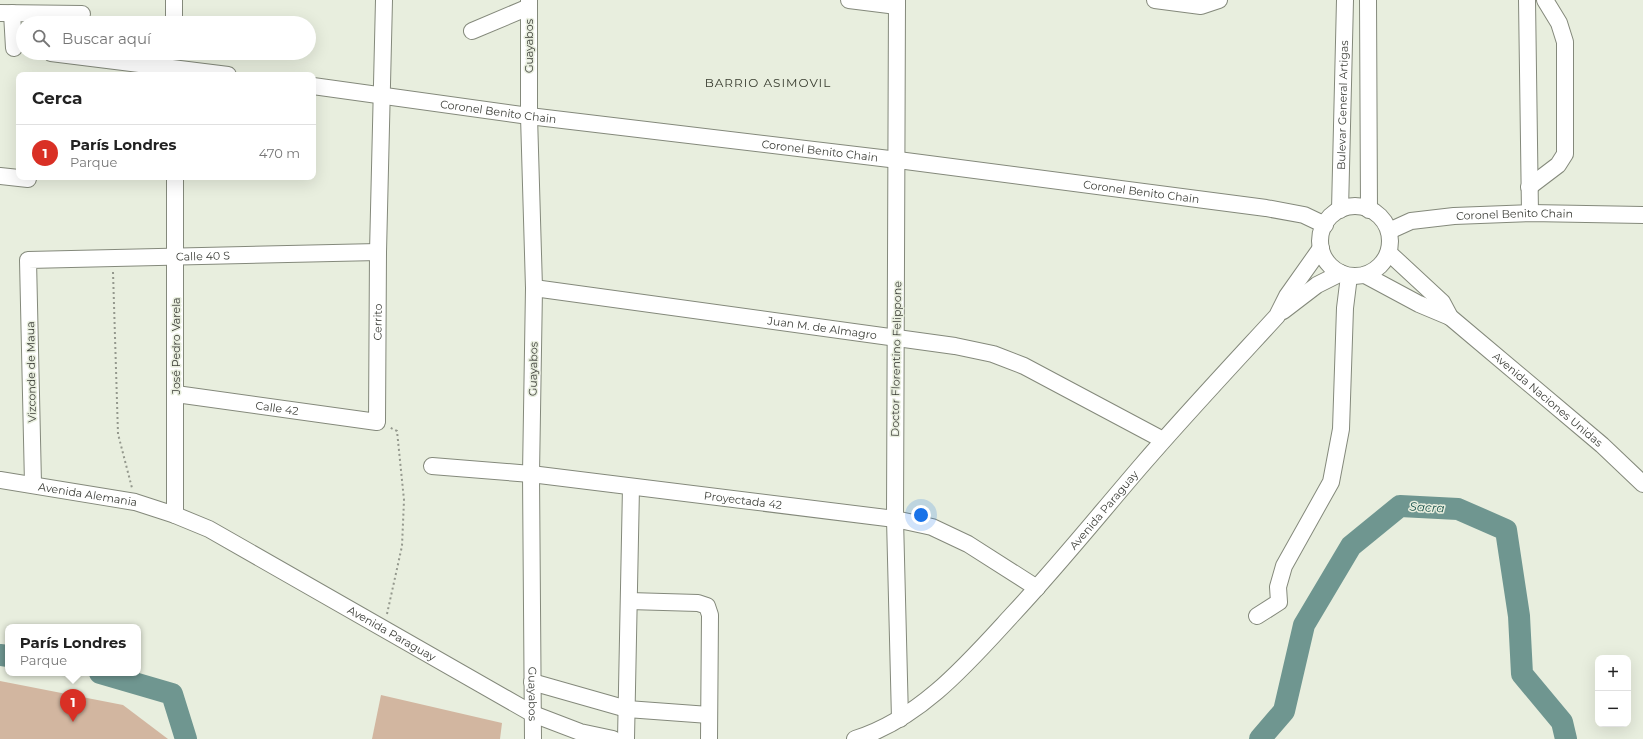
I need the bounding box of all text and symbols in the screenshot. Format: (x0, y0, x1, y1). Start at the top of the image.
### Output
search box (16, 16, 316, 60)
street label: Guayabos (522, 18, 536, 73)
icon: search (30, 27, 52, 49)
text: Buscar aquí (62, 29, 151, 48)
street label: Bulevar General Artigas (1334, 39, 1351, 170)
district label: BARRIO ASIMOVIL (705, 75, 831, 90)
text: Cerca (32, 88, 82, 108)
street label: Coronel Benito Chain (439, 97, 557, 126)
text: París Londres (70, 135, 177, 154)
street label: Coronel Benito Chain (761, 137, 879, 165)
text: 1 (42, 145, 48, 161)
text: 470 m (259, 145, 300, 161)
text: Parque (70, 154, 117, 170)
street label: Coronel Benito Chain (1082, 177, 1200, 206)
street label: Coronel Benito Chain (1456, 206, 1573, 223)
street label: Calle 40 S (176, 248, 230, 264)
street label: Doctor Florentino Felippone (888, 281, 904, 437)
street label: José Pedro Varela (169, 297, 183, 396)
street label: Cerrito (370, 303, 385, 340)
street label: Juan M. de Almagro (766, 313, 878, 342)
street label: Vizconde de Maua (23, 321, 39, 423)
street label: Guayabos (526, 341, 540, 396)
street label: Avenida Naciones Unidas (1490, 349, 1606, 450)
street label: Calle 42 (255, 398, 299, 418)
street label: Avenida Paraguay (1066, 468, 1141, 552)
street label: Avenida Alemania (37, 479, 138, 509)
street label: Proyectada 42 (703, 488, 783, 512)
water label: Sacra (1409, 499, 1445, 515)
your location (911, 505, 931, 525)
street label: Avenida Paraguay (345, 603, 438, 664)
popup (5, 624, 141, 676)
text: París Londres (20, 633, 126, 652)
text: Parque (20, 652, 67, 668)
map controls (1595, 655, 1631, 727)
button: + (1595, 655, 1631, 691)
street label: Guayabos (525, 667, 540, 722)
pin: 1 (60, 689, 86, 722)
button: − (1595, 691, 1631, 727)

